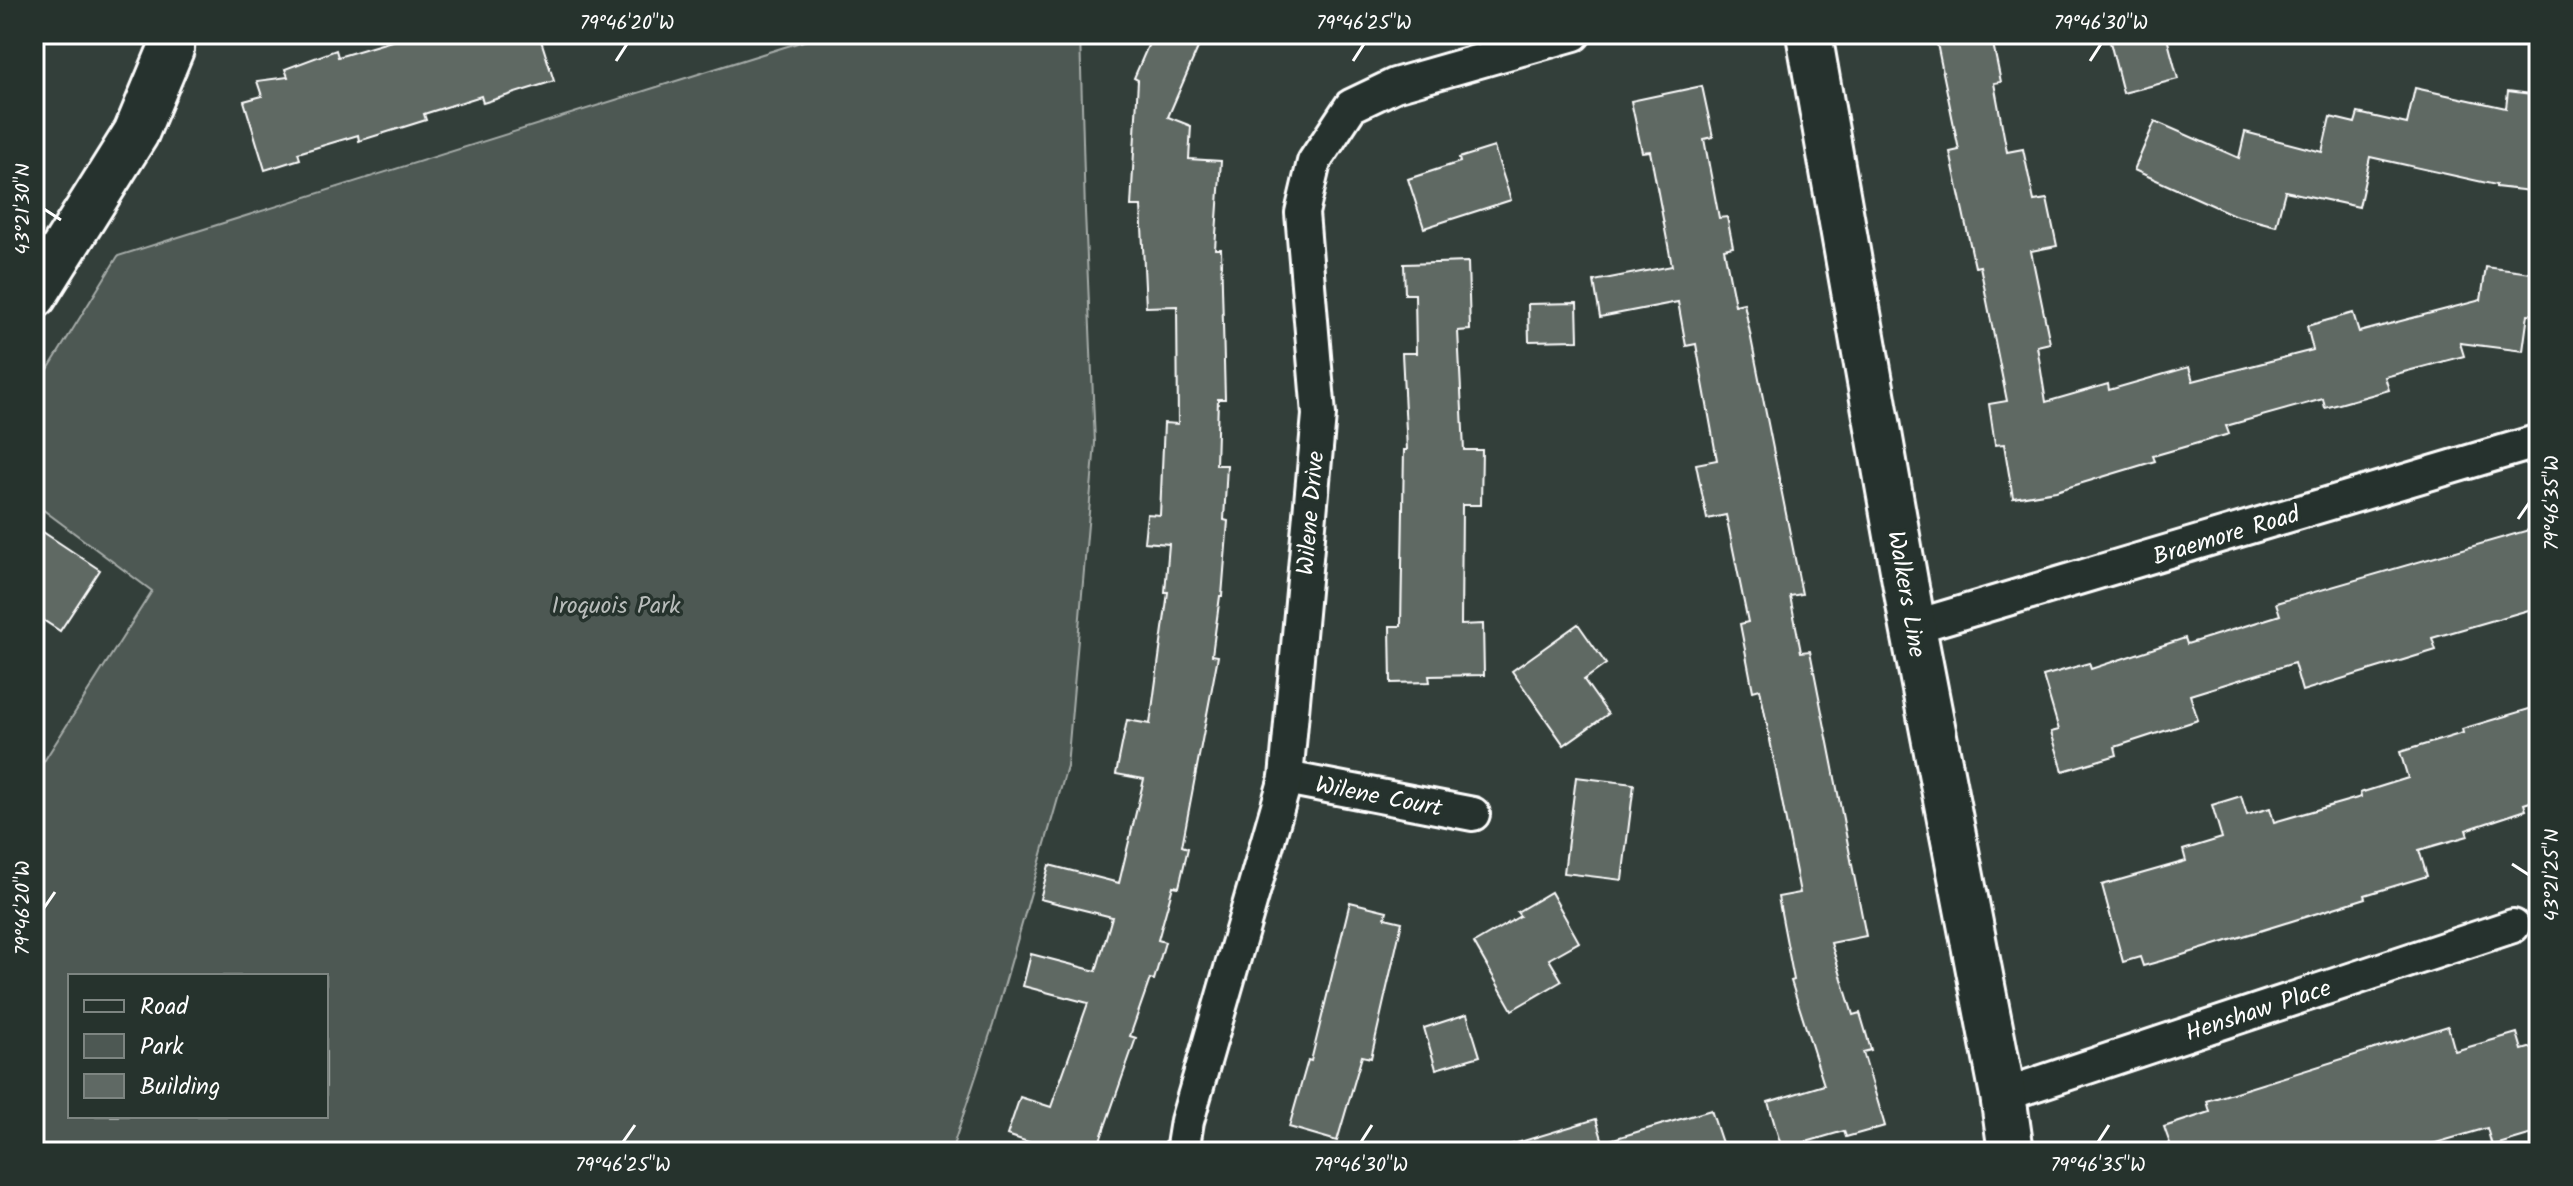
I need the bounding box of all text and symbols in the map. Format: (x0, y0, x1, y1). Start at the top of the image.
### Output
text: 79°46'20"W (580, 8, 674, 40)
text: 79°46'25"W (1316, 8, 1412, 40)
text: 79°46'30"W (2054, 8, 2148, 40)
text: 43°21'30"N (8, 163, 40, 255)
street label: Wilene Drive (1287, 449, 1336, 577)
text: 79°46'35"W (2537, 455, 2569, 551)
street label: Braemore Road (2148, 495, 2306, 577)
street label: Walkers Line (1875, 528, 1936, 661)
park label: Iroquois Park (551, 587, 681, 626)
street label: Wilene Court (1312, 766, 1446, 829)
text: 43°21'25"N (2537, 829, 2569, 921)
text: 79°46'20"W (8, 861, 40, 955)
street label: Henshaw Place (2180, 969, 2337, 1053)
legend (68, 974, 328, 1118)
text: Road (140, 988, 189, 1027)
text: Park (140, 1028, 184, 1067)
text: Building (140, 1068, 220, 1107)
text: 79°46'25"W (575, 1150, 671, 1182)
text: 79°46'30"W (1314, 1150, 1408, 1182)
text: 79°46'35"W (2050, 1150, 2146, 1182)

